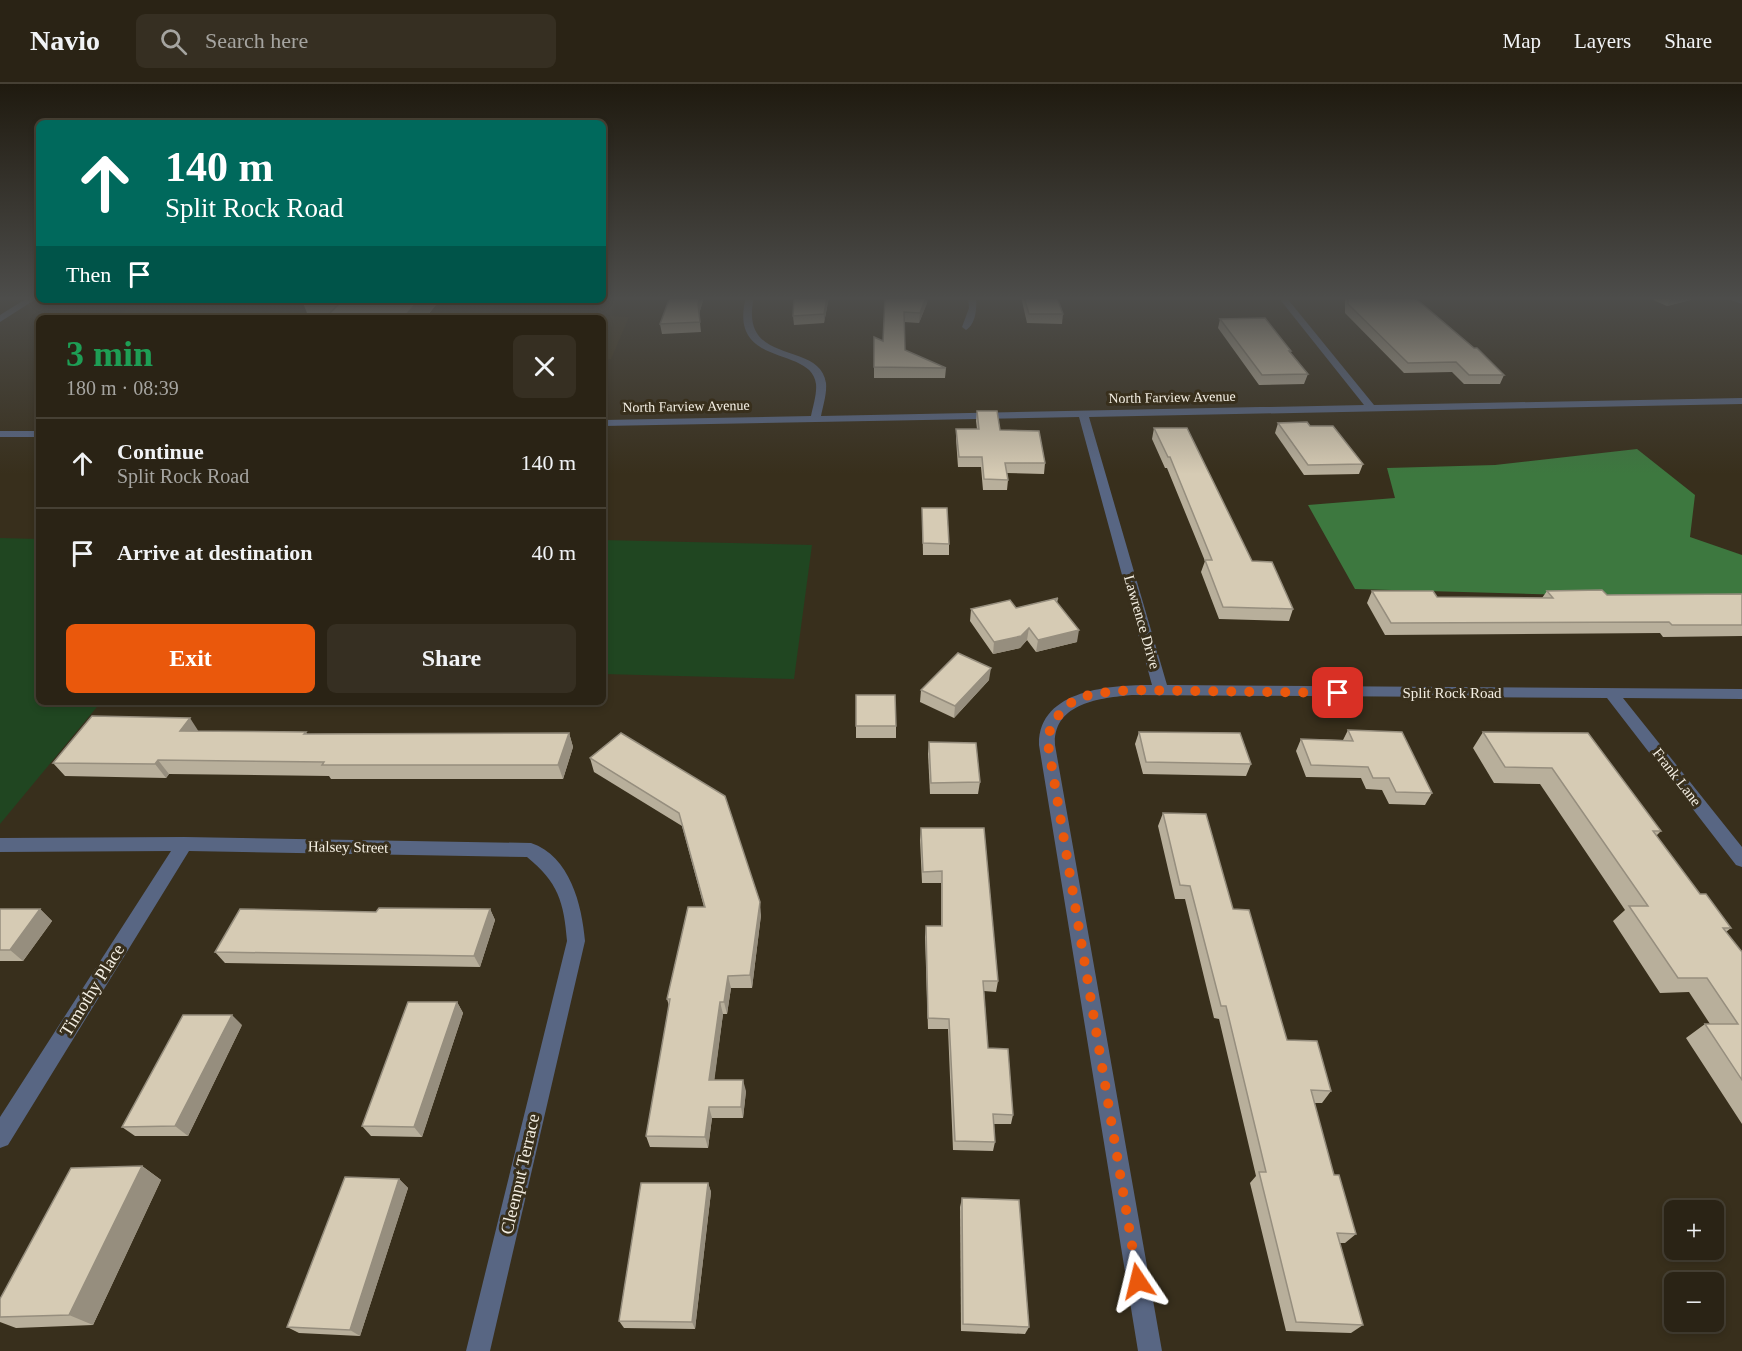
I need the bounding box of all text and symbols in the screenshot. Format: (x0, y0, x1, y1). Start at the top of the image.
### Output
search box (136, 14, 556, 68)
text: Navio (30, 25, 100, 56)
icon: search (157, 25, 190, 58)
text: Search here (205, 28, 308, 53)
text: Map (1503, 29, 1541, 53)
text: Layers (1574, 29, 1631, 53)
text: Share (1664, 29, 1712, 53)
icon: ahead (66, 144, 144, 222)
text: 140 m (165, 144, 274, 190)
text: Split Rock Road (165, 193, 344, 223)
icon: arrive (123, 258, 156, 291)
text: Then (66, 262, 111, 287)
text: 3 min (66, 334, 153, 374)
button: close (513, 335, 576, 398)
text: 180 m · 08:39 (66, 377, 179, 399)
street label: North Farview Avenue (1108, 389, 1236, 406)
street label: North Farview Avenue (622, 398, 750, 415)
text: Continue (117, 439, 204, 464)
icon: ahead (66, 447, 99, 480)
text: 140 m (520, 450, 576, 475)
text: Split Rock Road (117, 465, 249, 487)
icon: arrive (66, 537, 99, 570)
text: Arrive at destination (117, 540, 313, 565)
text: 40 m (531, 540, 576, 565)
street label: Lawrence Drive (1121, 573, 1163, 671)
button: Exit (66, 624, 315, 693)
button: Share (327, 624, 576, 693)
pin (1312, 667, 1363, 718)
icon: arrive (1321, 676, 1354, 709)
street label: Split Rock Road (1402, 685, 1502, 701)
street label: Frank Lane (1650, 745, 1705, 809)
street label: Halsey Street (308, 838, 389, 856)
street label: Timothy Place (56, 940, 128, 1040)
street label: Cleenput Terrace (496, 1112, 544, 1236)
map controls (1664, 1200, 1724, 1332)
button: + (1664, 1200, 1724, 1260)
position arrow (1106, 1249, 1170, 1313)
button: − (1664, 1272, 1724, 1332)

